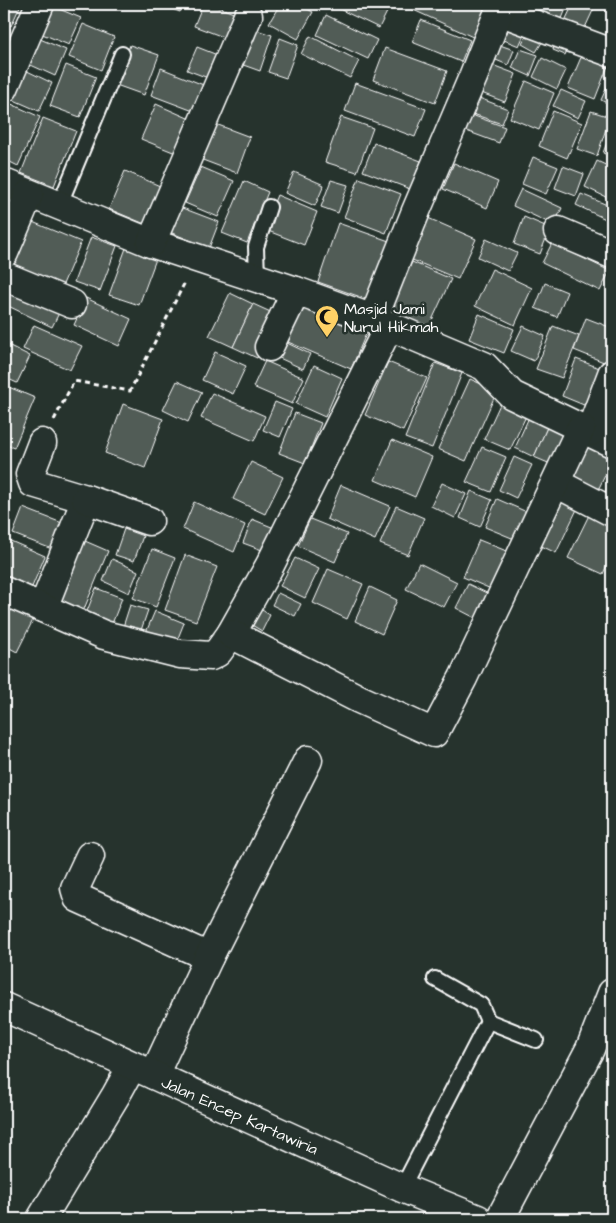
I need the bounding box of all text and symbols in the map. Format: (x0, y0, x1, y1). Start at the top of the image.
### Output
place label: Masjid Jami Nurul Hikmah (344, 298, 439, 338)
mosque icon: Masjid Jami Nurul Hikmah (314, 304, 340, 338)
street label: Jalan Encep Kartawiria (158, 1071, 321, 1160)

